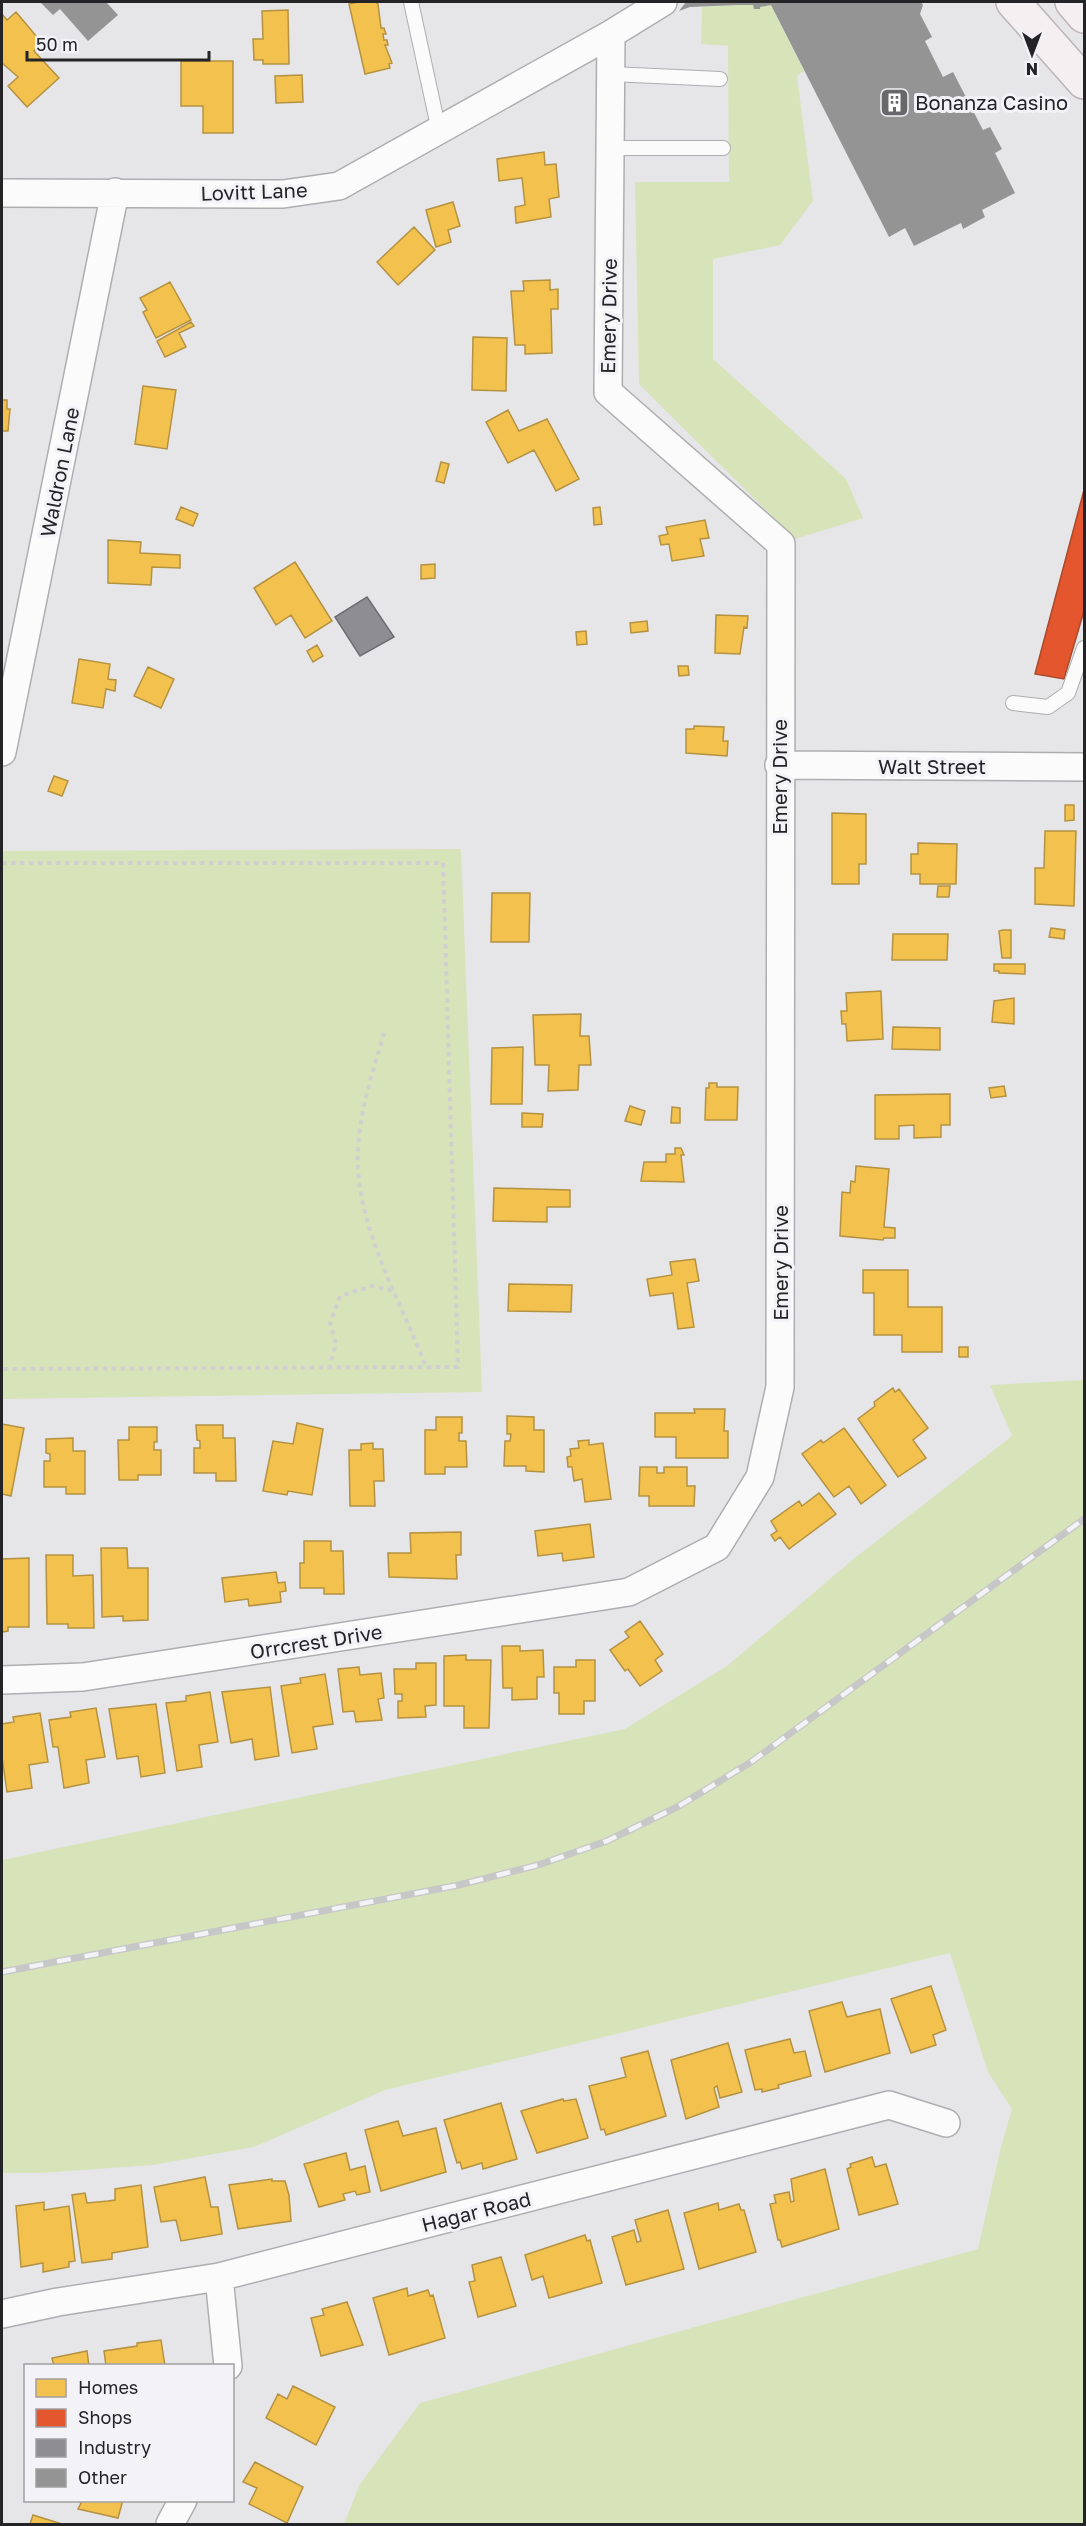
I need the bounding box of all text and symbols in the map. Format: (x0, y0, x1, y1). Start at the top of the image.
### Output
scale bar (27, 24, 208, 62)
north arrow (1002, 24, 1062, 84)
text: 50 m (36, 33, 78, 55)
text: N (1026, 59, 1038, 79)
building icon: Bonanza Casino (878, 86, 910, 118)
place label: Bonanza Casino (915, 90, 1068, 114)
street label: Lovitt Lane (200, 177, 308, 205)
street label: Emery Drive (595, 258, 621, 374)
street label: Waldron Lane (35, 405, 83, 539)
street label: Emery Drive (767, 719, 791, 835)
street label: Walt Street (878, 754, 986, 778)
street label: Emery Drive (768, 1205, 792, 1321)
street label: Orrcrest Drive (248, 1619, 384, 1663)
street label: Hagar Road (419, 2186, 533, 2236)
legend (24, 2364, 234, 2502)
text: Homes (78, 2376, 138, 2398)
text: Shops (78, 2406, 132, 2428)
text: Industry (78, 2436, 151, 2458)
text: Other (78, 2466, 127, 2488)

